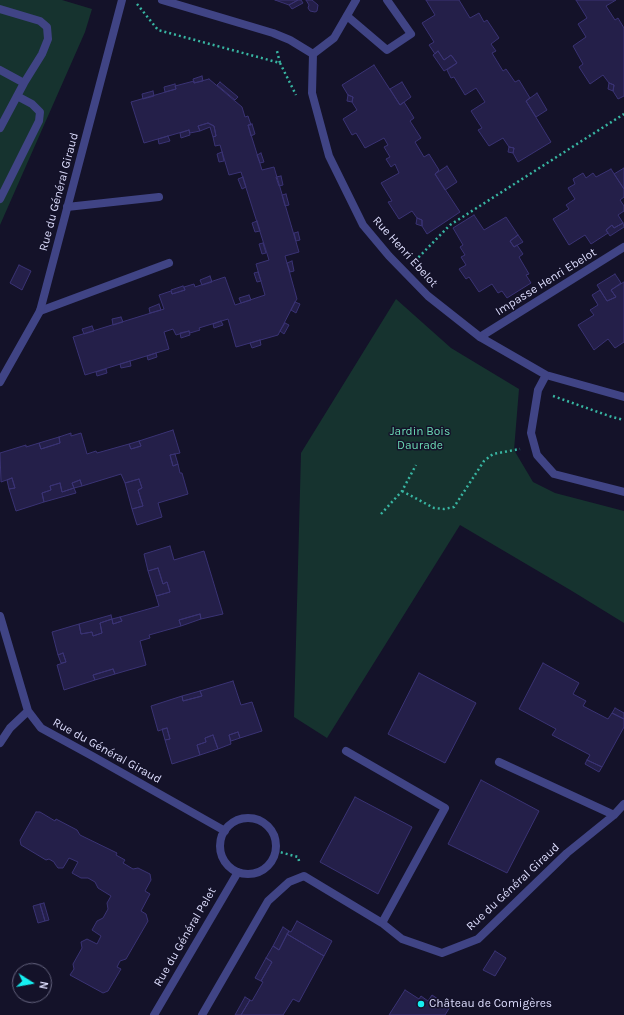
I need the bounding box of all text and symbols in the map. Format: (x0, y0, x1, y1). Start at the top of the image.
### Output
street label: Rue du Général Giraud (36, 131, 82, 253)
street label: Rue Henri Ebelot (369, 214, 441, 290)
street label: Impasse Henri Ebelot (493, 245, 599, 319)
park label: Jardin Bois Daurade (390, 425, 450, 453)
street label: Rue du Général Giraud (50, 715, 164, 787)
street label: Rue du Général Giraud (464, 840, 562, 934)
street label: Rue du Général Pelet (151, 885, 219, 989)
north arrow (12, 963, 52, 1003)
text: N (36, 980, 50, 990)
place label: Château de Comigères (429, 997, 552, 1011)
marker: Château de Comigères (416, 999, 426, 1009)

